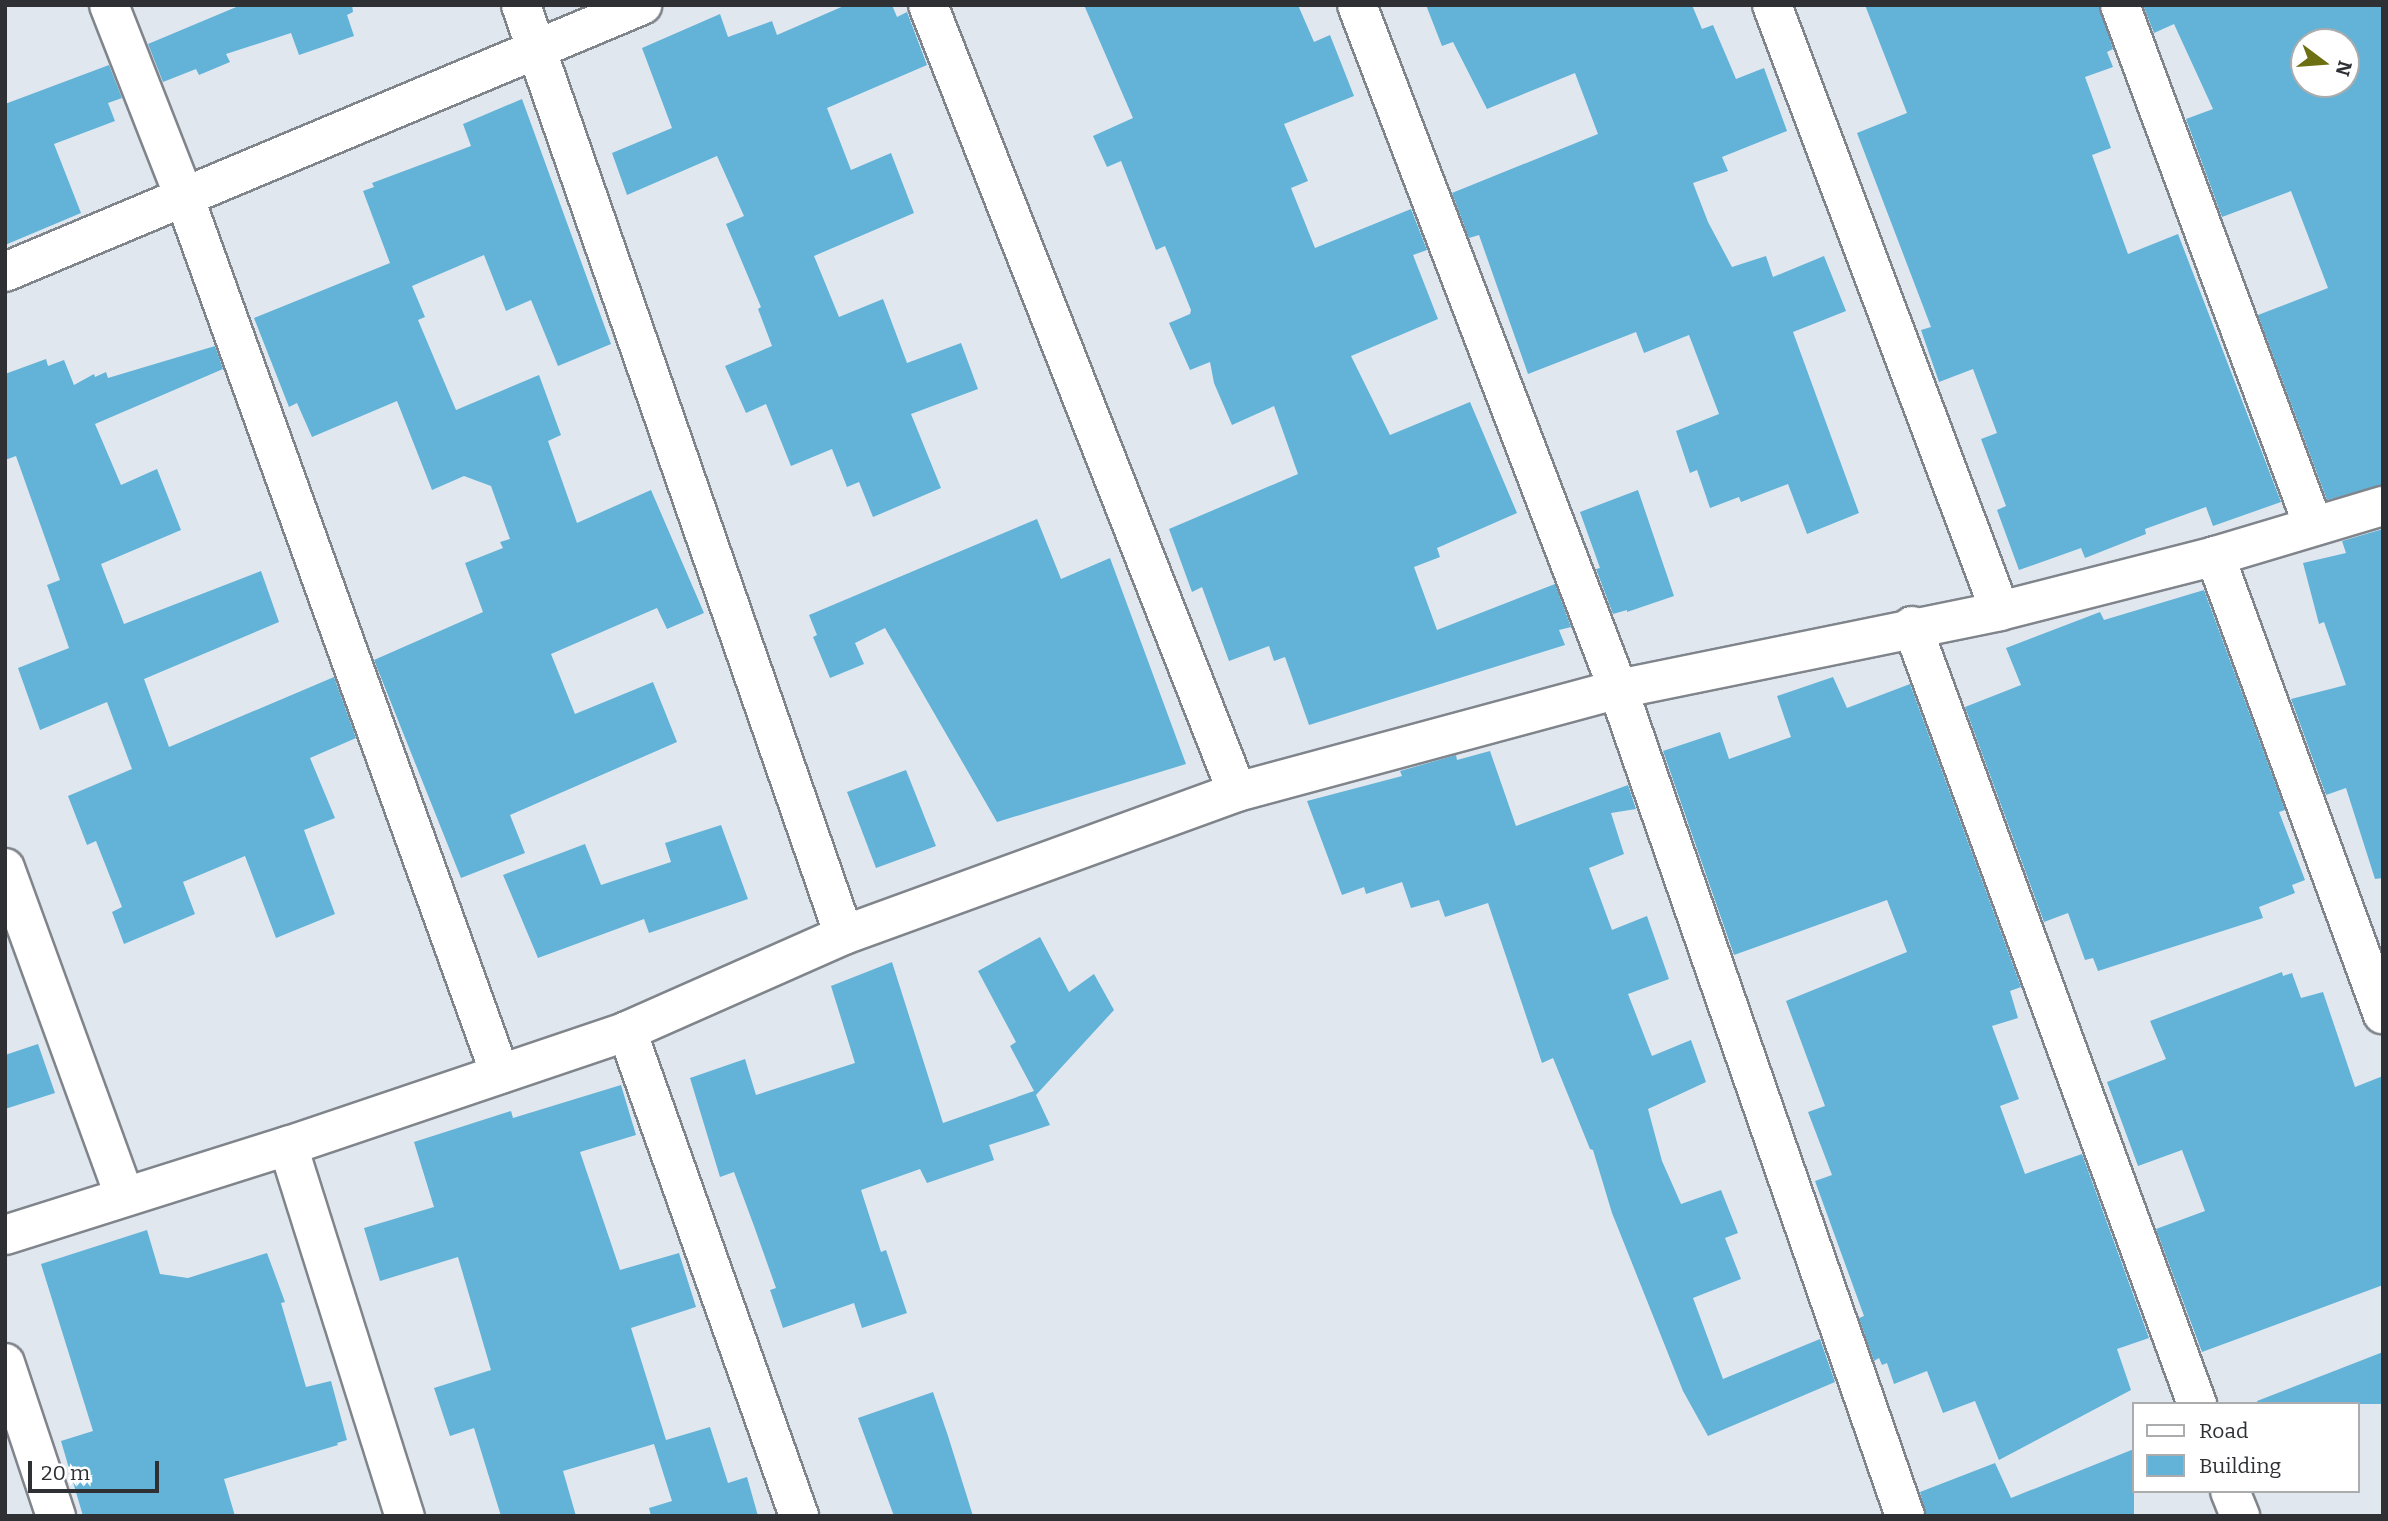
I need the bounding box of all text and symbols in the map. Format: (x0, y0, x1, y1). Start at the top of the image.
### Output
north arrow (2290, 28, 2360, 98)
text: N (2331, 58, 2357, 79)
legend (2132, 1402, 2360, 1493)
text: Road (2199, 1418, 2248, 1444)
scale bar (32, 1448, 163, 1492)
text: Building (2199, 1453, 2281, 1479)
text: 20 m (41, 1460, 90, 1486)

